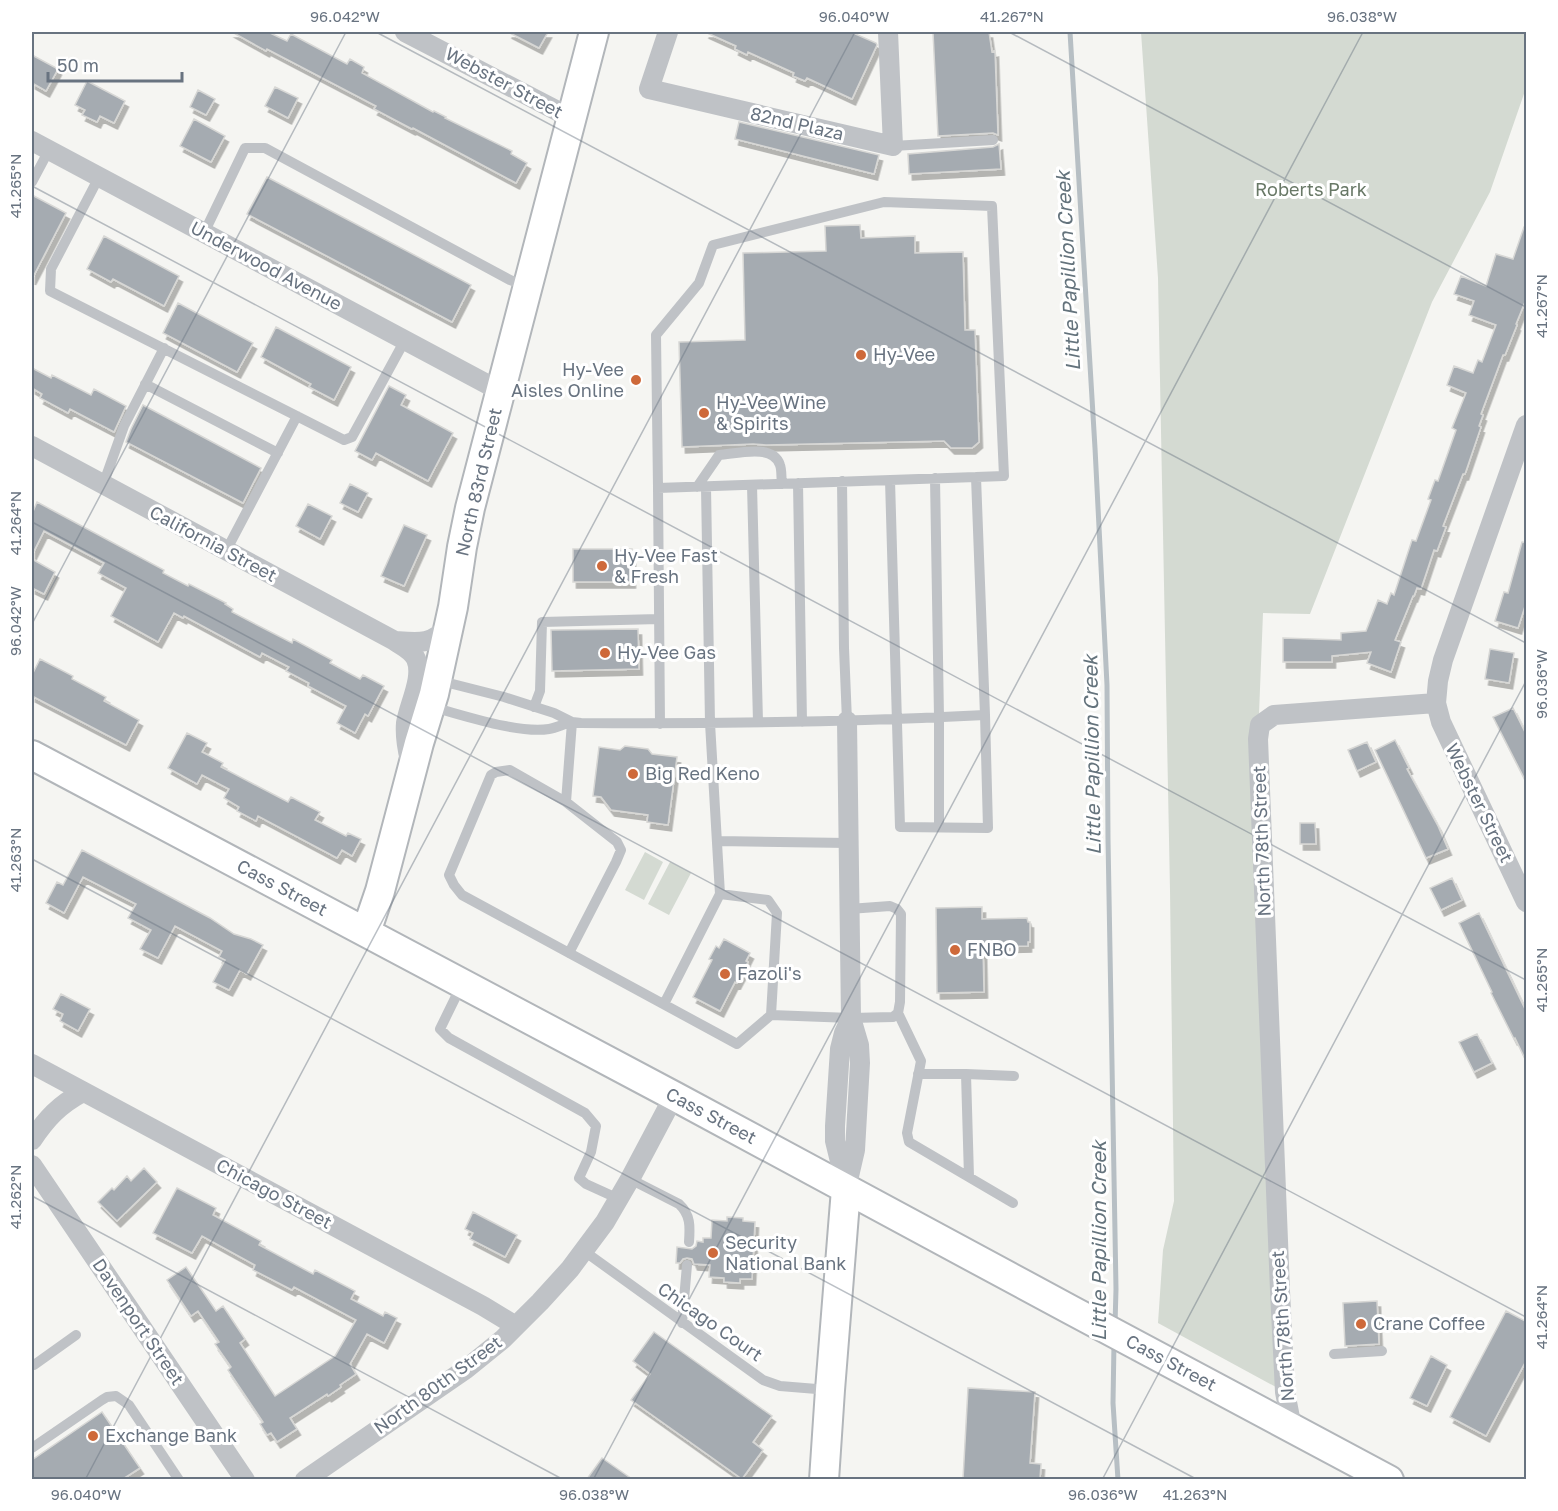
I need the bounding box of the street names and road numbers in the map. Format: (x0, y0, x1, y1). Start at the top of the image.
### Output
street label: Webster Street (442, 42, 567, 122)
street label: 82nd Plaza (748, 102, 846, 144)
street label: Underwood Avenue (187, 216, 346, 314)
street label: North 83rd Street (450, 405, 506, 558)
street label: California Street (146, 500, 281, 586)
street label: Webster Street (1442, 739, 1518, 866)
street label: North 78th Street (1247, 765, 1275, 917)
street label: Cass Street (233, 854, 331, 920)
street label: Cass Street (662, 1082, 760, 1148)
street label: Chicago Street (213, 1153, 336, 1233)
street label: North 78th Street (1266, 1250, 1298, 1402)
street label: Davenport Street (88, 1254, 189, 1389)
street label: Chicago Court (654, 1277, 767, 1365)
street label: Cass Street (1122, 1329, 1220, 1395)
street label: North 80th Street (369, 1330, 506, 1438)

